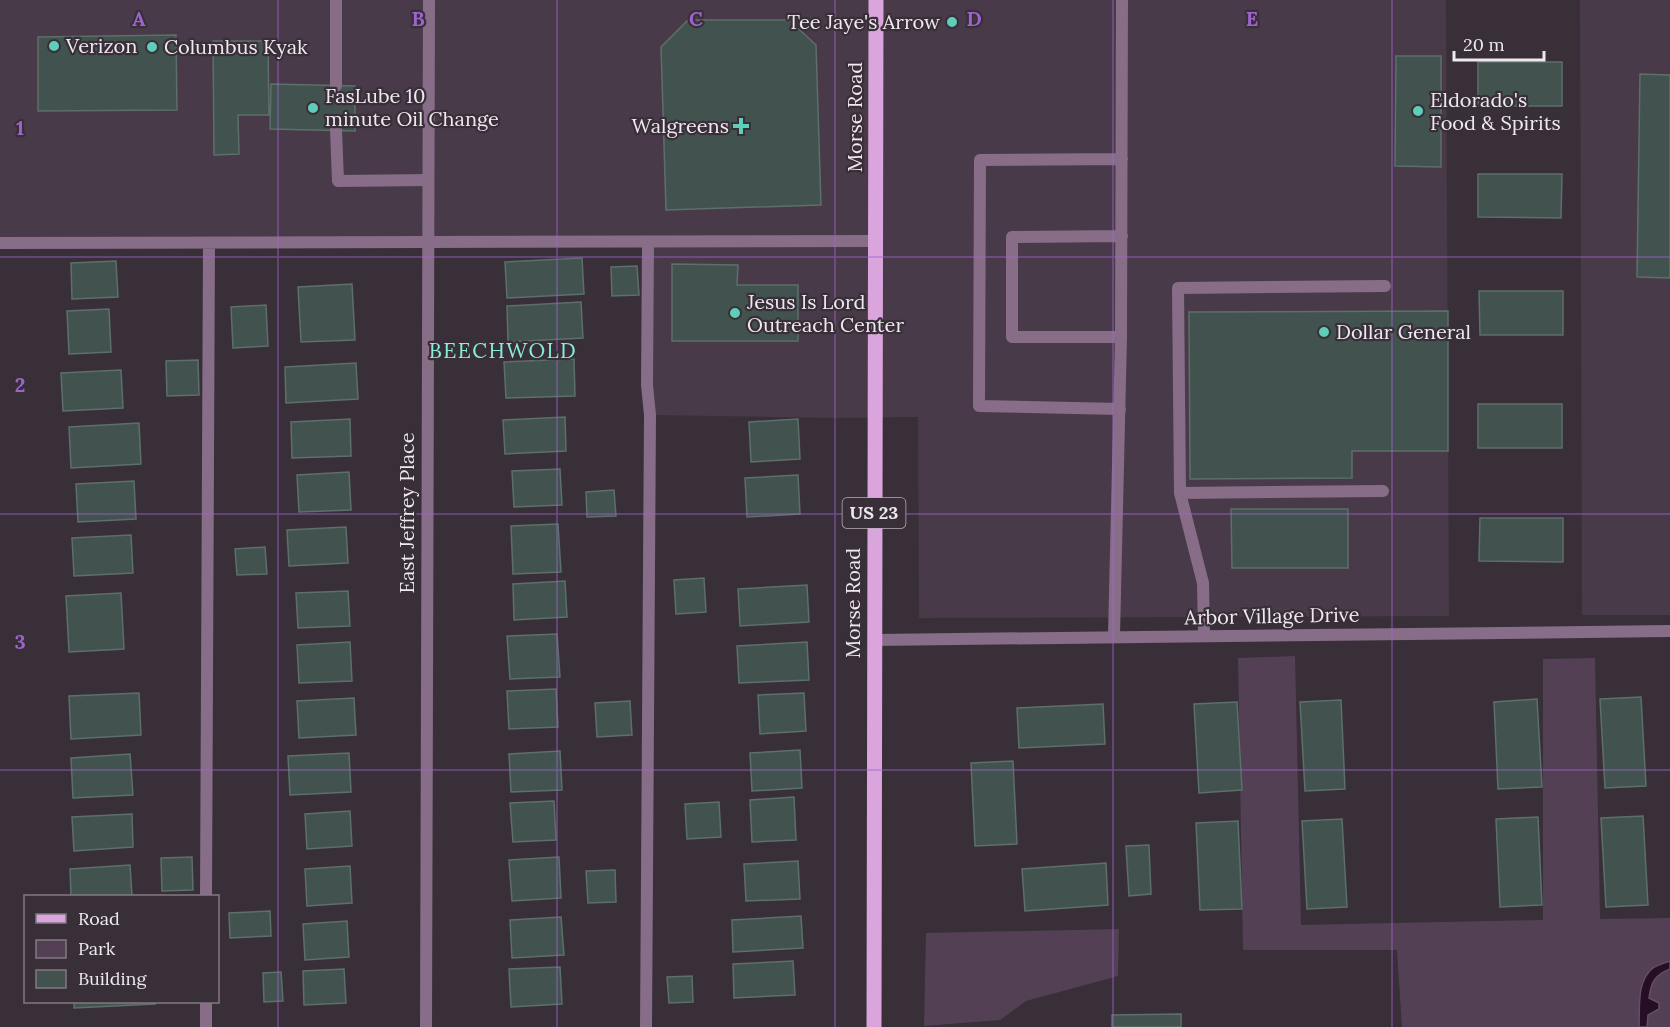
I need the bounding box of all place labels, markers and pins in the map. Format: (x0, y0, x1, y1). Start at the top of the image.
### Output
place label: Tee Jaye's Arrow (787, 9, 940, 34)
marker: Tee Jaye's Arrow (945, 15, 959, 29)
place label: Verizon (65, 33, 137, 58)
place label: Columbus Kyak (164, 34, 308, 59)
marker: Verizon (47, 39, 61, 53)
marker: Columbus Kyak (145, 40, 159, 54)
place label: FasLube 10 minute Oil Change (325, 83, 499, 131)
place label: Eldorado's Food & Spirits (1430, 87, 1561, 135)
marker: FasLube 10 minute Oil Change (306, 101, 320, 115)
marker: Eldorado's Food & Spirits (1411, 104, 1425, 118)
place label: Walgreens (632, 113, 729, 138)
marker: Walgreens (734, 119, 748, 133)
place label: Jesus Is Lord Outreach Center (746, 289, 904, 337)
marker: Jesus Is Lord Outreach Center (728, 306, 742, 320)
place label: Dollar General (1336, 319, 1471, 344)
marker: Dollar General (1317, 325, 1331, 339)

